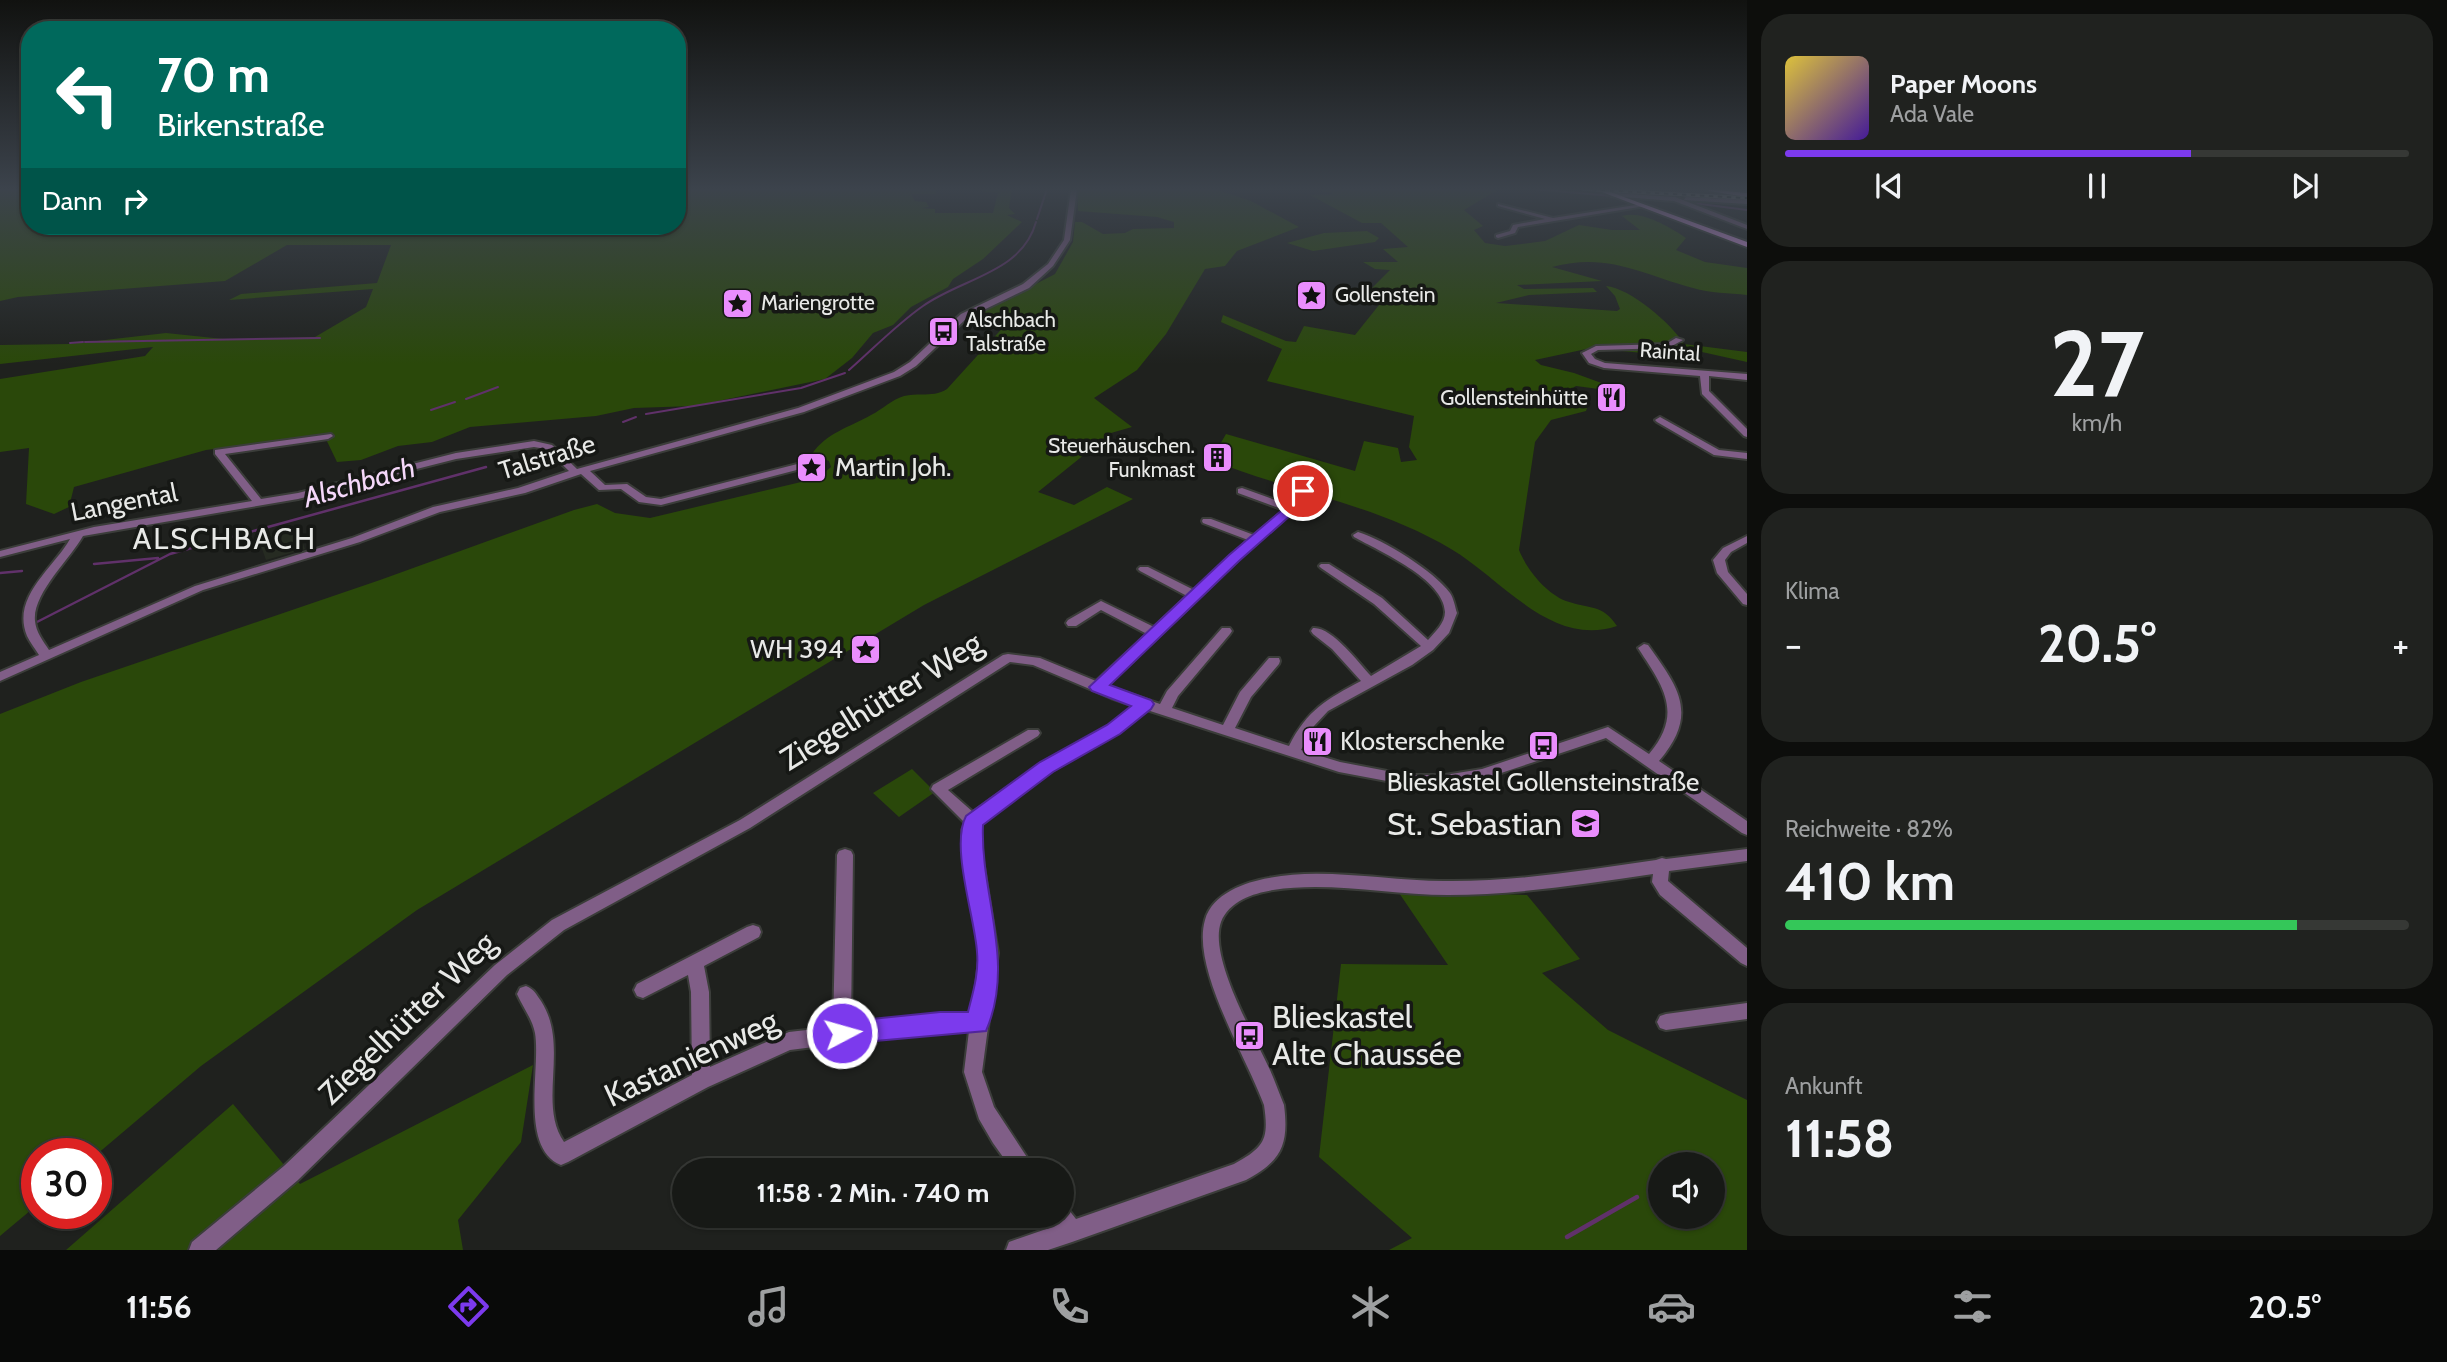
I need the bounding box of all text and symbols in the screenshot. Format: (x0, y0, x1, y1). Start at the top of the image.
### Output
text: 70 m (157, 45, 270, 104)
icon: left (42, 49, 133, 140)
text: Paper Moons (1890, 68, 2037, 100)
text: Ada Vale (1890, 100, 1974, 128)
text: Birkenstraße (157, 105, 325, 144)
icon: previous (1870, 167, 1908, 205)
icon: pause (2078, 167, 2116, 205)
icon: next (2286, 167, 2324, 205)
icon: right (116, 182, 154, 220)
text: Dann (42, 185, 102, 217)
place icon: Gollenstein (1295, 278, 1329, 312)
place label: Gollenstein (1335, 282, 1436, 307)
place icon: Mariengrotte (721, 286, 755, 320)
place label: Mariengrotte (761, 290, 875, 315)
place label: Alschbach Talstraße (966, 307, 1056, 356)
text: 27 (2050, 308, 2144, 419)
bus stop icon: Alschbach Talstraße (926, 315, 960, 349)
street label: Raintal (1639, 337, 1701, 366)
restaurant icon: Gollensteinhütte (1594, 381, 1628, 415)
place label: Gollensteinhütte (1440, 385, 1588, 410)
text: km/h (2072, 409, 2122, 437)
street label: Talstraße (495, 427, 599, 487)
place label: Steuerhäuschen. Funkmast (1048, 433, 1195, 482)
building icon: Steuerhäuschen. Funkmast (1201, 441, 1235, 475)
water label: Alschbach (297, 450, 419, 515)
place icon: Martin Joh. (795, 450, 829, 484)
place label: Martin Joh. (835, 451, 951, 483)
pin (1273, 461, 1333, 521)
icon: arrive (1284, 472, 1322, 510)
street label: Langental (68, 476, 180, 528)
district label: ALSCHBACH (133, 520, 317, 557)
text: Klima (1785, 577, 1840, 605)
text: 20.5° (2038, 612, 2156, 675)
text: − (1785, 621, 1802, 668)
text: + (2392, 621, 2409, 668)
street label: Ziegelhütter Weg (772, 622, 990, 778)
place icon: WH 394 (849, 632, 883, 666)
place label: WH 394 (750, 633, 843, 665)
restaurant icon: Klosterschenke (1300, 724, 1334, 758)
place label: Klosterschenke (1340, 725, 1505, 757)
bus stop icon: Blieskastel Gollensteinstraße (1526, 729, 1560, 763)
place label: Blieskastel Gollensteinstraße (1387, 766, 1699, 798)
place label: St. Sebastian (1387, 804, 1562, 843)
school or university icon: St. Sebastian (1568, 807, 1602, 841)
text: Reichweite · 82% (1785, 815, 1953, 843)
text: 410 km (1785, 850, 1955, 913)
street label: Ziegelhütter Weg (310, 923, 504, 1112)
position arrow (805, 996, 879, 1070)
place label: Blieskastel Alte Chaussée (1272, 997, 1462, 1073)
street label: Kastanienweg (598, 1000, 785, 1115)
bus stop icon: Blieskastel Alte Chaussée (1232, 1018, 1266, 1052)
text: Ankunft (1785, 1072, 1863, 1100)
text: 11:58 (1785, 1107, 1894, 1170)
speed limit sign: 30 (21, 1138, 112, 1229)
map controls (1648, 1152, 1725, 1229)
button: sound (1648, 1152, 1725, 1229)
text: 11:58 · 2 Min. · 740 m (757, 1177, 989, 1209)
icon: directions (444, 1282, 493, 1331)
icon: music (744, 1282, 793, 1331)
icon: phone (1045, 1282, 1094, 1331)
icon: climate (1346, 1282, 1395, 1331)
icon: car (1647, 1282, 1696, 1331)
icon: filters (1948, 1282, 1997, 1331)
text: 11:56 (126, 1287, 192, 1326)
text: 20.5° (2248, 1287, 2321, 1326)

